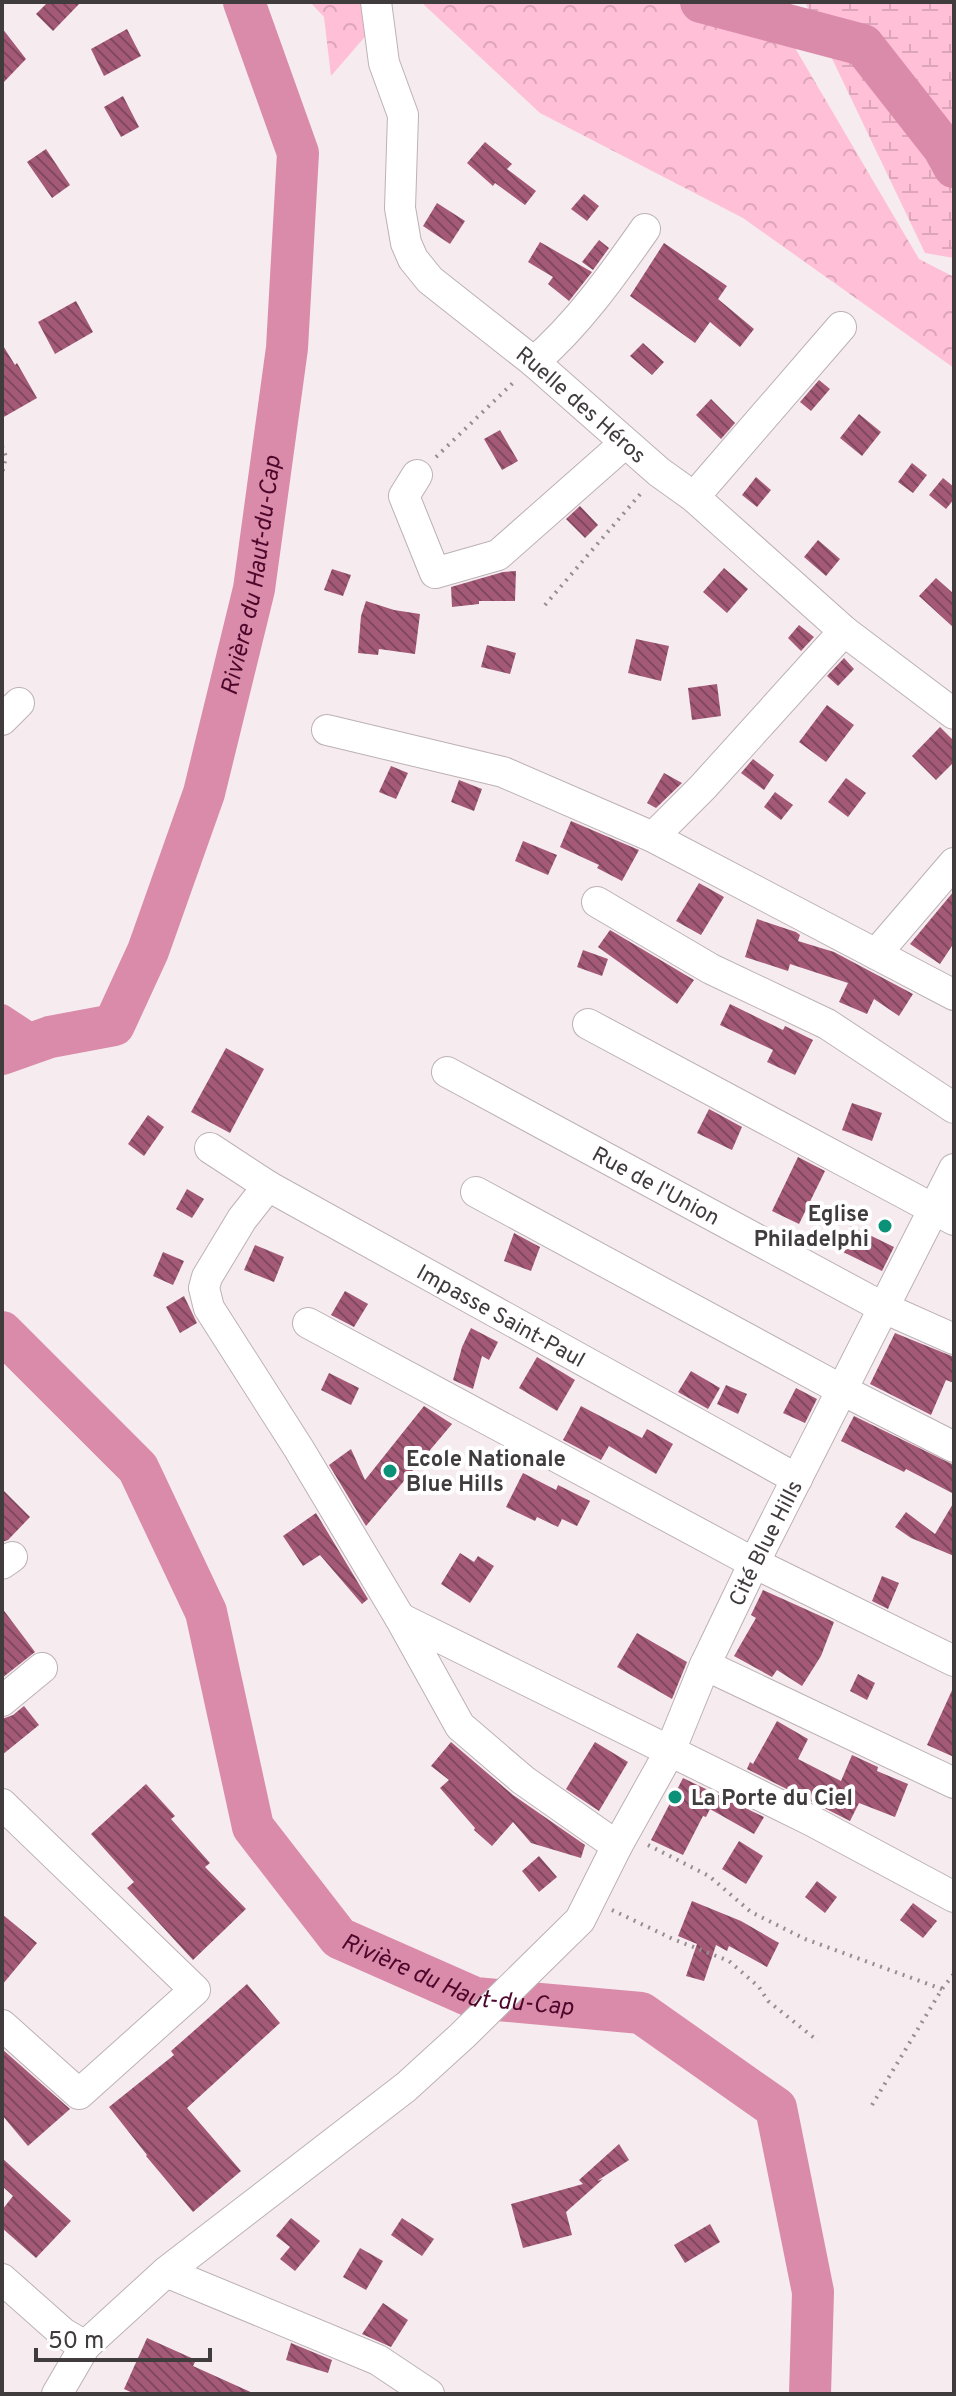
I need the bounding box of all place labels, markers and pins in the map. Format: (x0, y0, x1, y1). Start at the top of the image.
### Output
place label: Eglise Philadelphi (754, 1202, 869, 1254)
marker: Eglise Philadelphi (876, 1217, 894, 1235)
place label: Ecole Nationale Blue Hills (406, 1447, 566, 1499)
marker: Ecole Nationale Blue Hills (381, 1462, 399, 1480)
place label: La Porte du Ciel (691, 1786, 853, 1813)
marker: La Porte du Ciel (666, 1788, 684, 1806)

